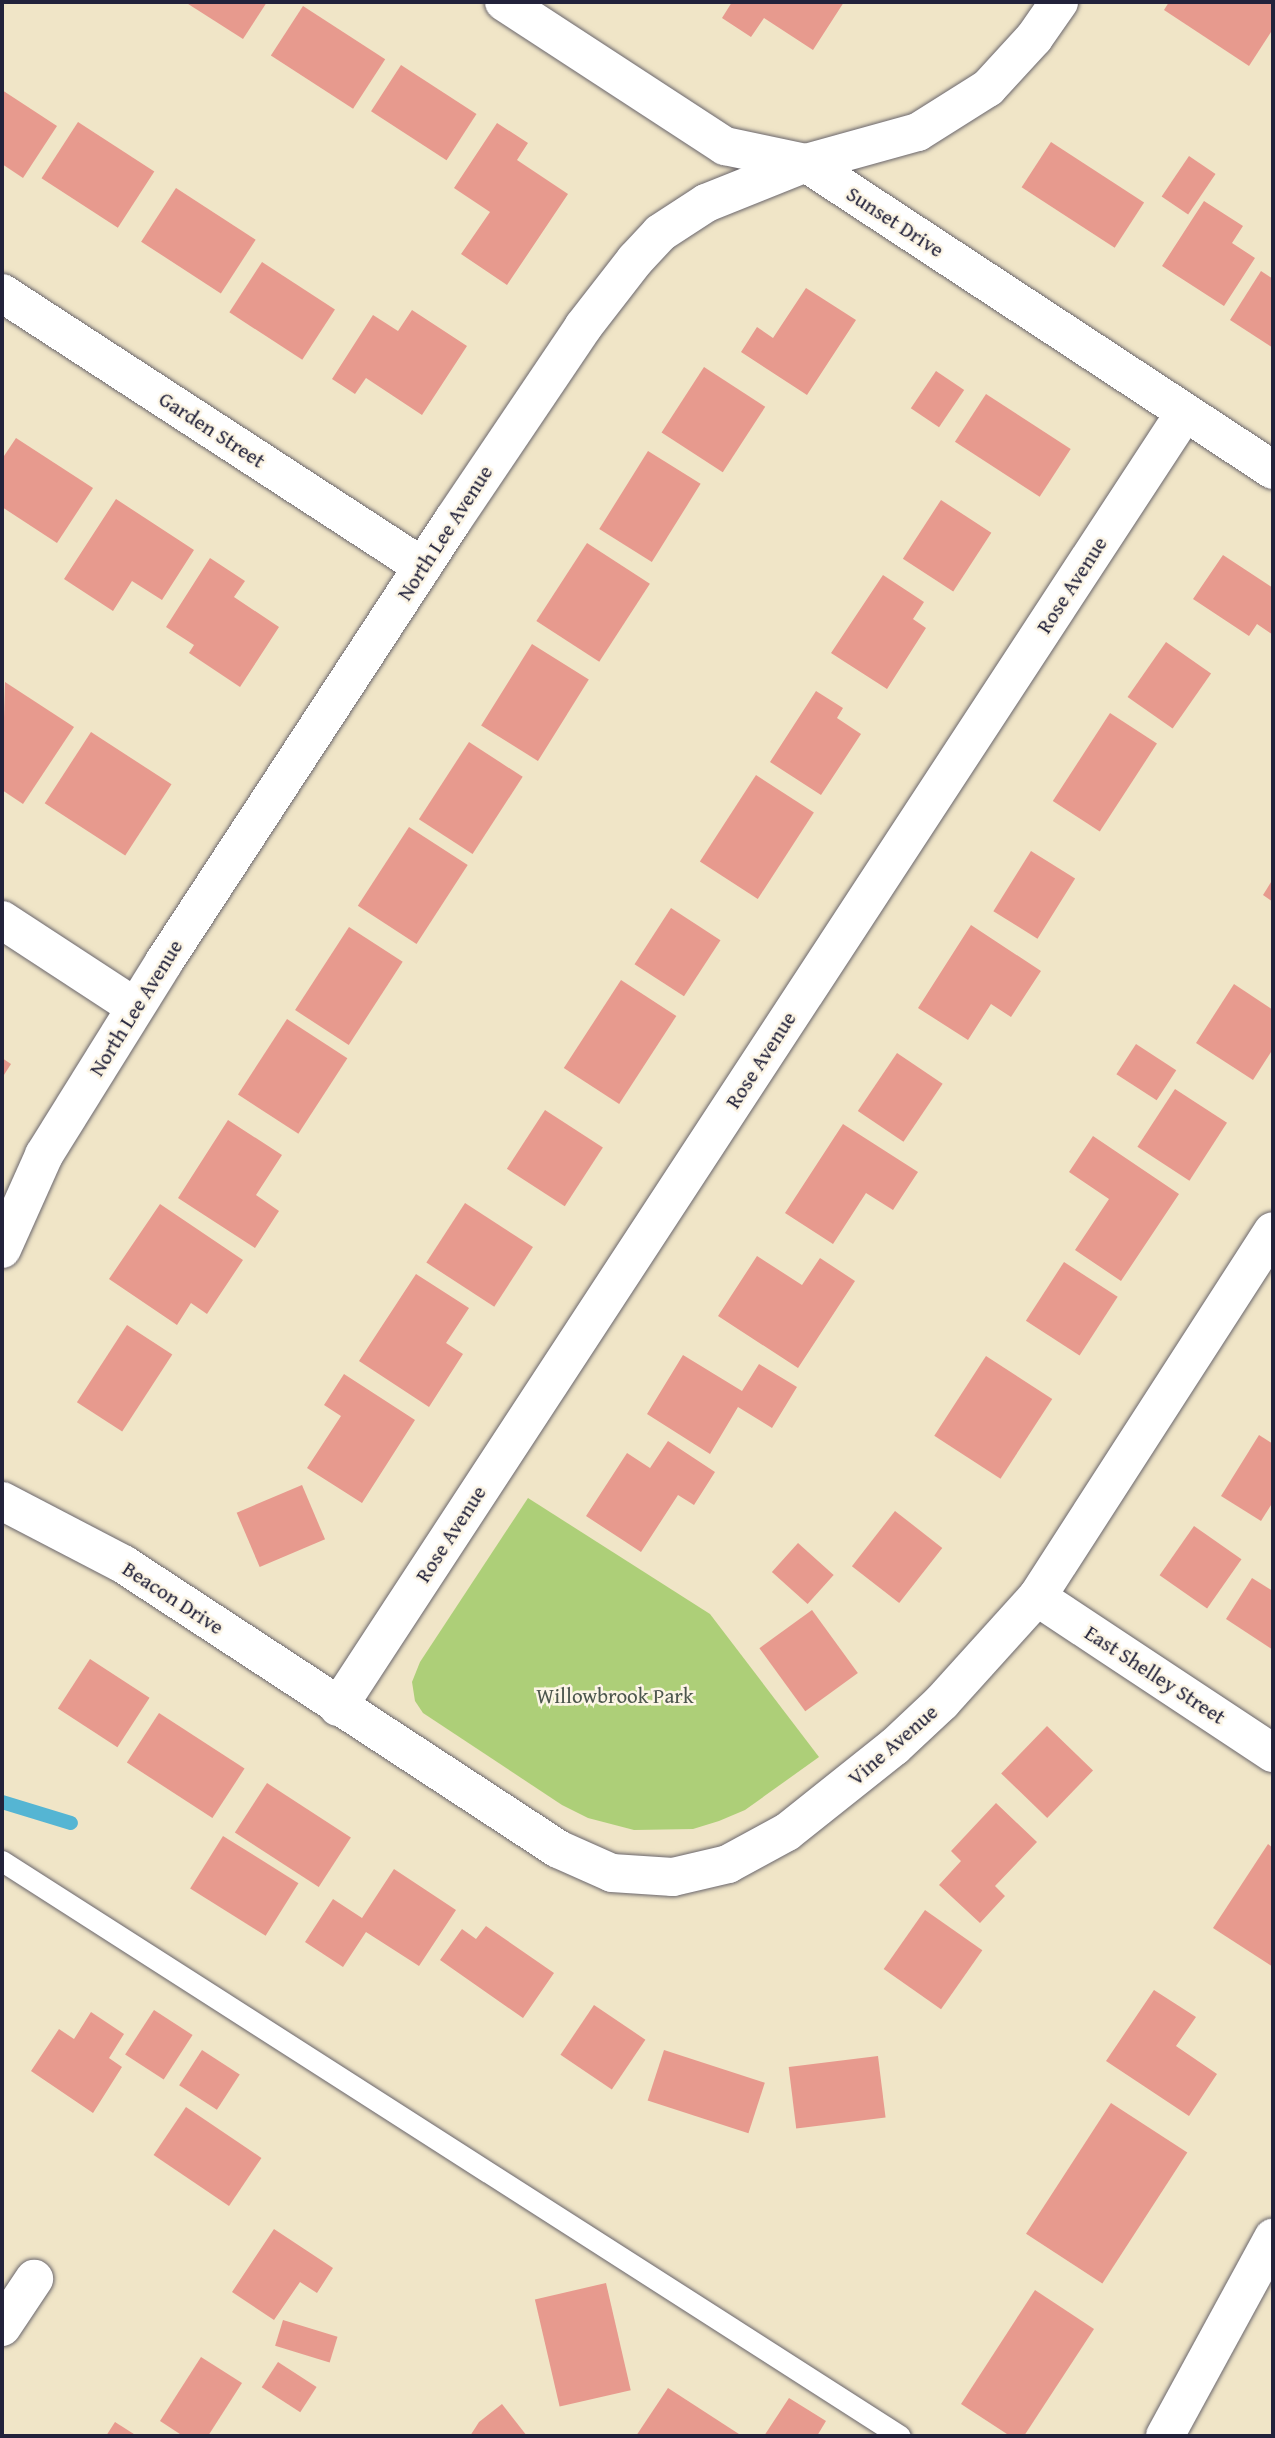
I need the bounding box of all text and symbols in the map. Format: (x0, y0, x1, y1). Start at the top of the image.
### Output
street label: Sunset Drive (842, 181, 948, 263)
street label: Garden Street (154, 386, 270, 474)
street label: North Lee Avenue (392, 461, 498, 605)
street label: Rose Avenue (1031, 532, 1113, 638)
street label: North Lee Avenue (84, 935, 188, 1081)
street label: Rose Avenue (720, 1007, 802, 1113)
street label: Rose Avenue (410, 1481, 492, 1587)
street label: Beacon Drive (118, 1556, 228, 1640)
street label: East Shelley Street (1080, 1620, 1230, 1730)
park label: Willowbrook Park (536, 1683, 694, 1709)
street label: Vine Avenue (843, 1699, 943, 1791)

